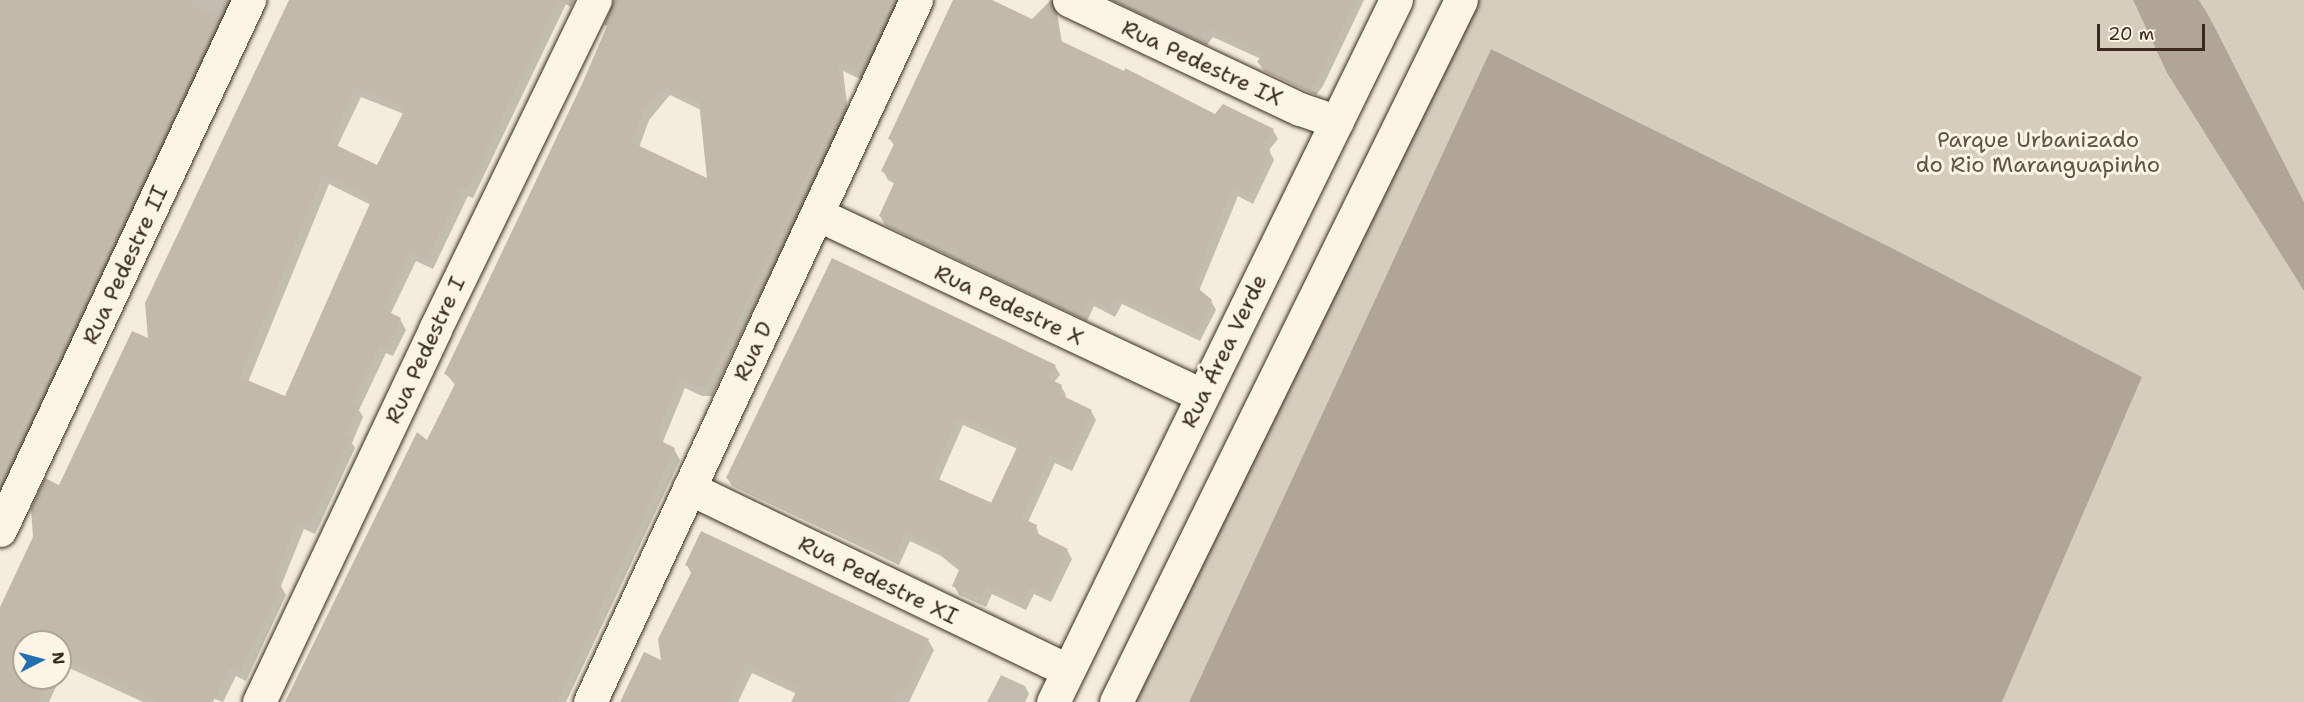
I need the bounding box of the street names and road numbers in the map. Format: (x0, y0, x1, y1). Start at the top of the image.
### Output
street label: Rua Pedestre IX (1118, 14, 1286, 112)
street label: Rua Pedestre II (77, 182, 173, 348)
street label: Rua Pedestre X (930, 259, 1088, 351)
street label: Rua Área Verde (1175, 270, 1273, 432)
street label: Rua Pedestre I (379, 272, 471, 428)
street label: Rua D (728, 317, 778, 385)
street label: Rua Pedestre XI (794, 530, 962, 630)

